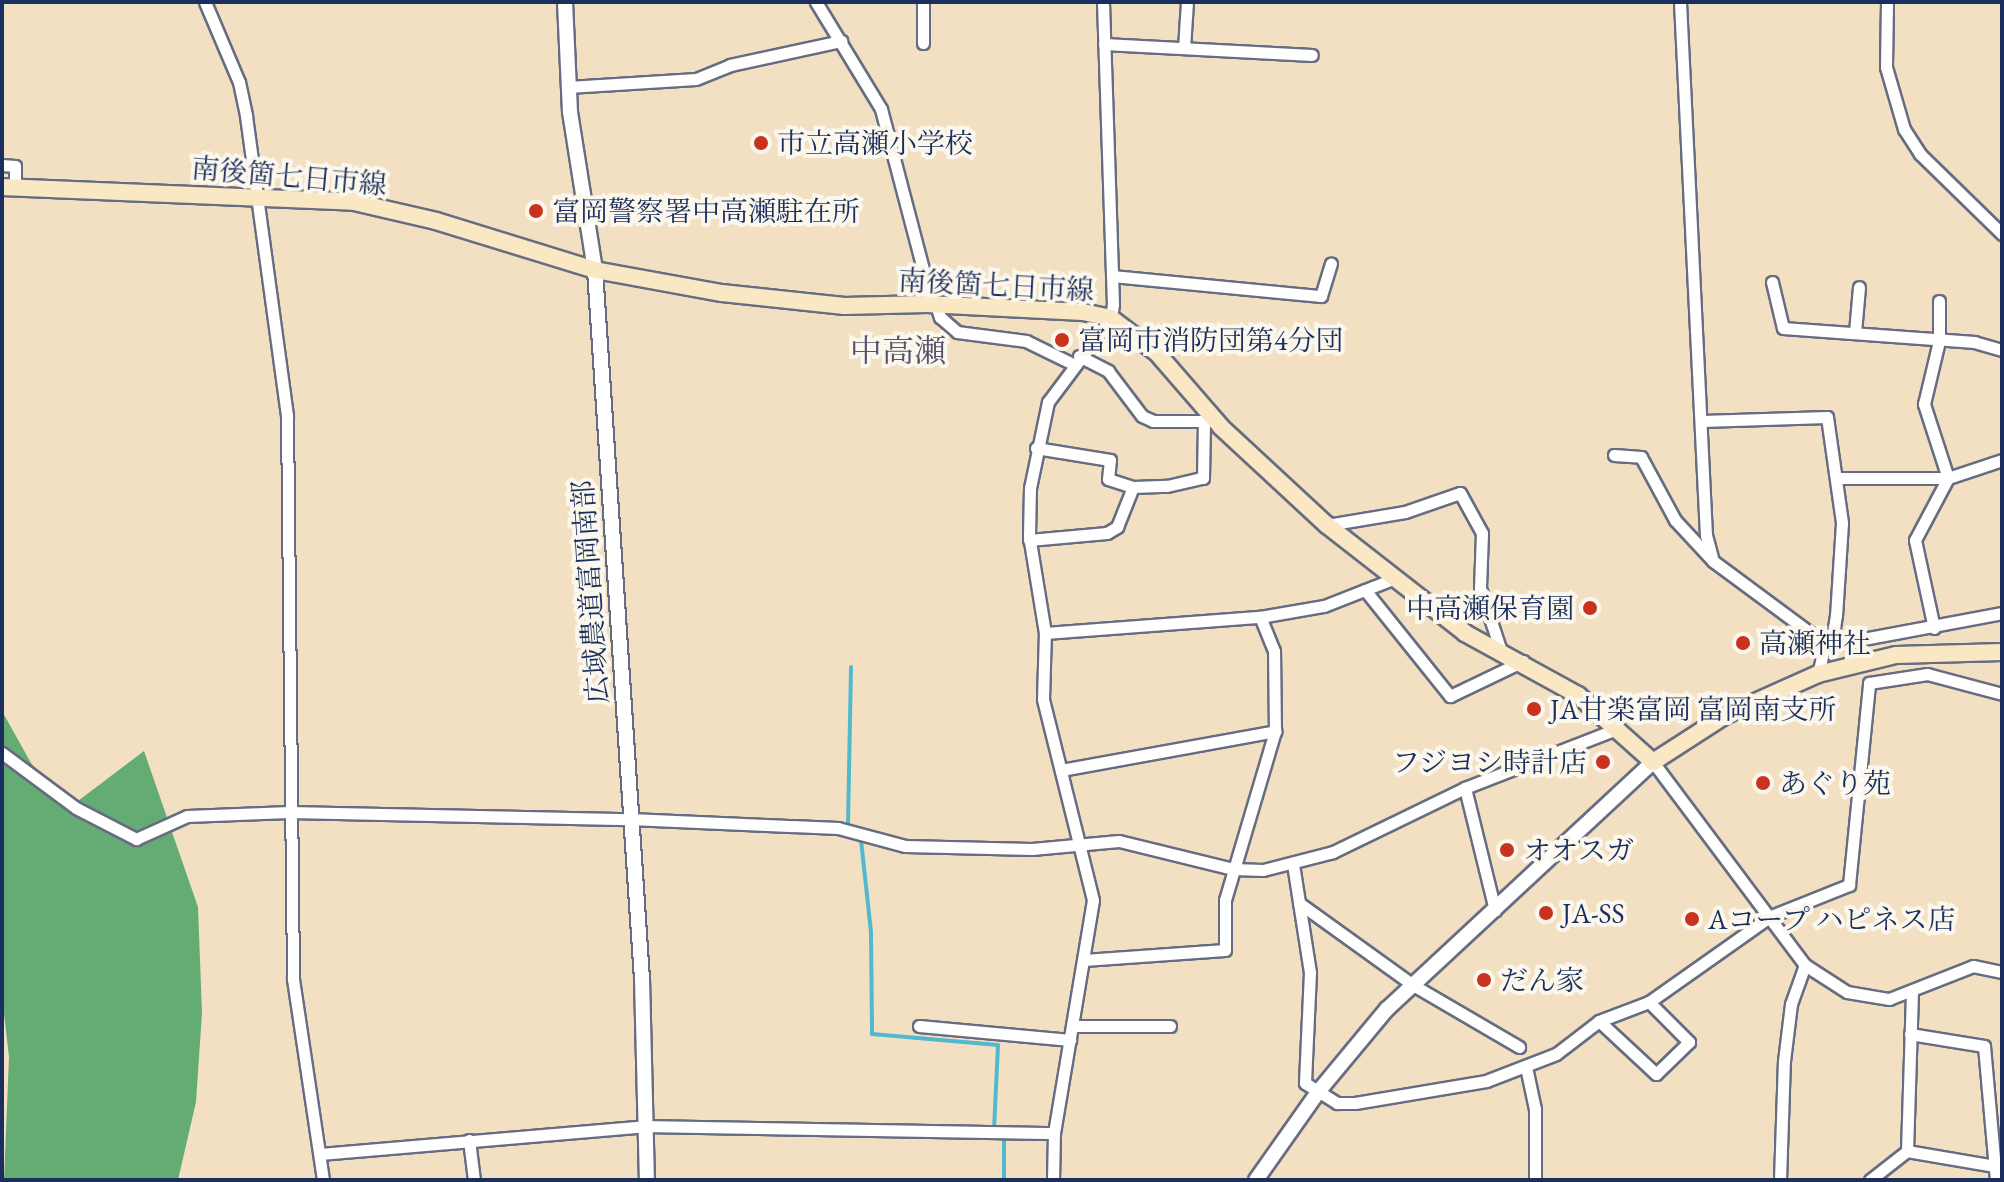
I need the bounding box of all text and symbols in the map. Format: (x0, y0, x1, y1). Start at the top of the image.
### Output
place label: 市立高瀬小学校 (777, 126, 973, 160)
marker: 市立高瀬小学校 (752, 134, 770, 152)
street label: 南後箇七日市線 (190, 151, 388, 201)
place label: 富岡警察署中高瀬駐在所 (552, 194, 860, 228)
marker: 富岡警察署中高瀬駐在所 (527, 202, 545, 220)
street label: 南後箇七日市線 (897, 263, 1095, 307)
place label: 富岡市消防団第4分団 (1078, 323, 1343, 357)
marker: 富岡市消防団第4分団 (1053, 331, 1071, 349)
district label: 中高瀬 (850, 332, 946, 370)
street label: 広域農道富岡南部 (565, 479, 615, 705)
place label: 中高瀬保育園 (1406, 591, 1574, 625)
marker: 中高瀬保育園 (1581, 599, 1599, 617)
place label: 高瀬神社 (1759, 626, 1871, 660)
marker: 高瀬神社 (1734, 634, 1752, 652)
place label: JA甘楽富岡 富岡南支所 (1550, 692, 1836, 726)
marker: JA甘楽富岡 富岡南支所 (1525, 700, 1543, 718)
place label: フジヨシ時計店 (1391, 745, 1587, 779)
marker: フジヨシ時計店 (1594, 753, 1612, 771)
place label: あぐり苑 (1779, 766, 1891, 800)
marker: あぐり苑 (1754, 774, 1772, 792)
place label: オオスガ (1523, 833, 1635, 867)
marker: オオスガ (1498, 841, 1516, 859)
place label: JA-SS (1562, 896, 1625, 930)
place label: Aコープ ハピネス店 (1708, 902, 1957, 936)
marker: JA-SS (1537, 904, 1555, 922)
marker: Aコープ ハピネス店 (1683, 910, 1701, 928)
place label: だん家 (1500, 963, 1584, 997)
marker: だん家 (1475, 971, 1493, 989)

